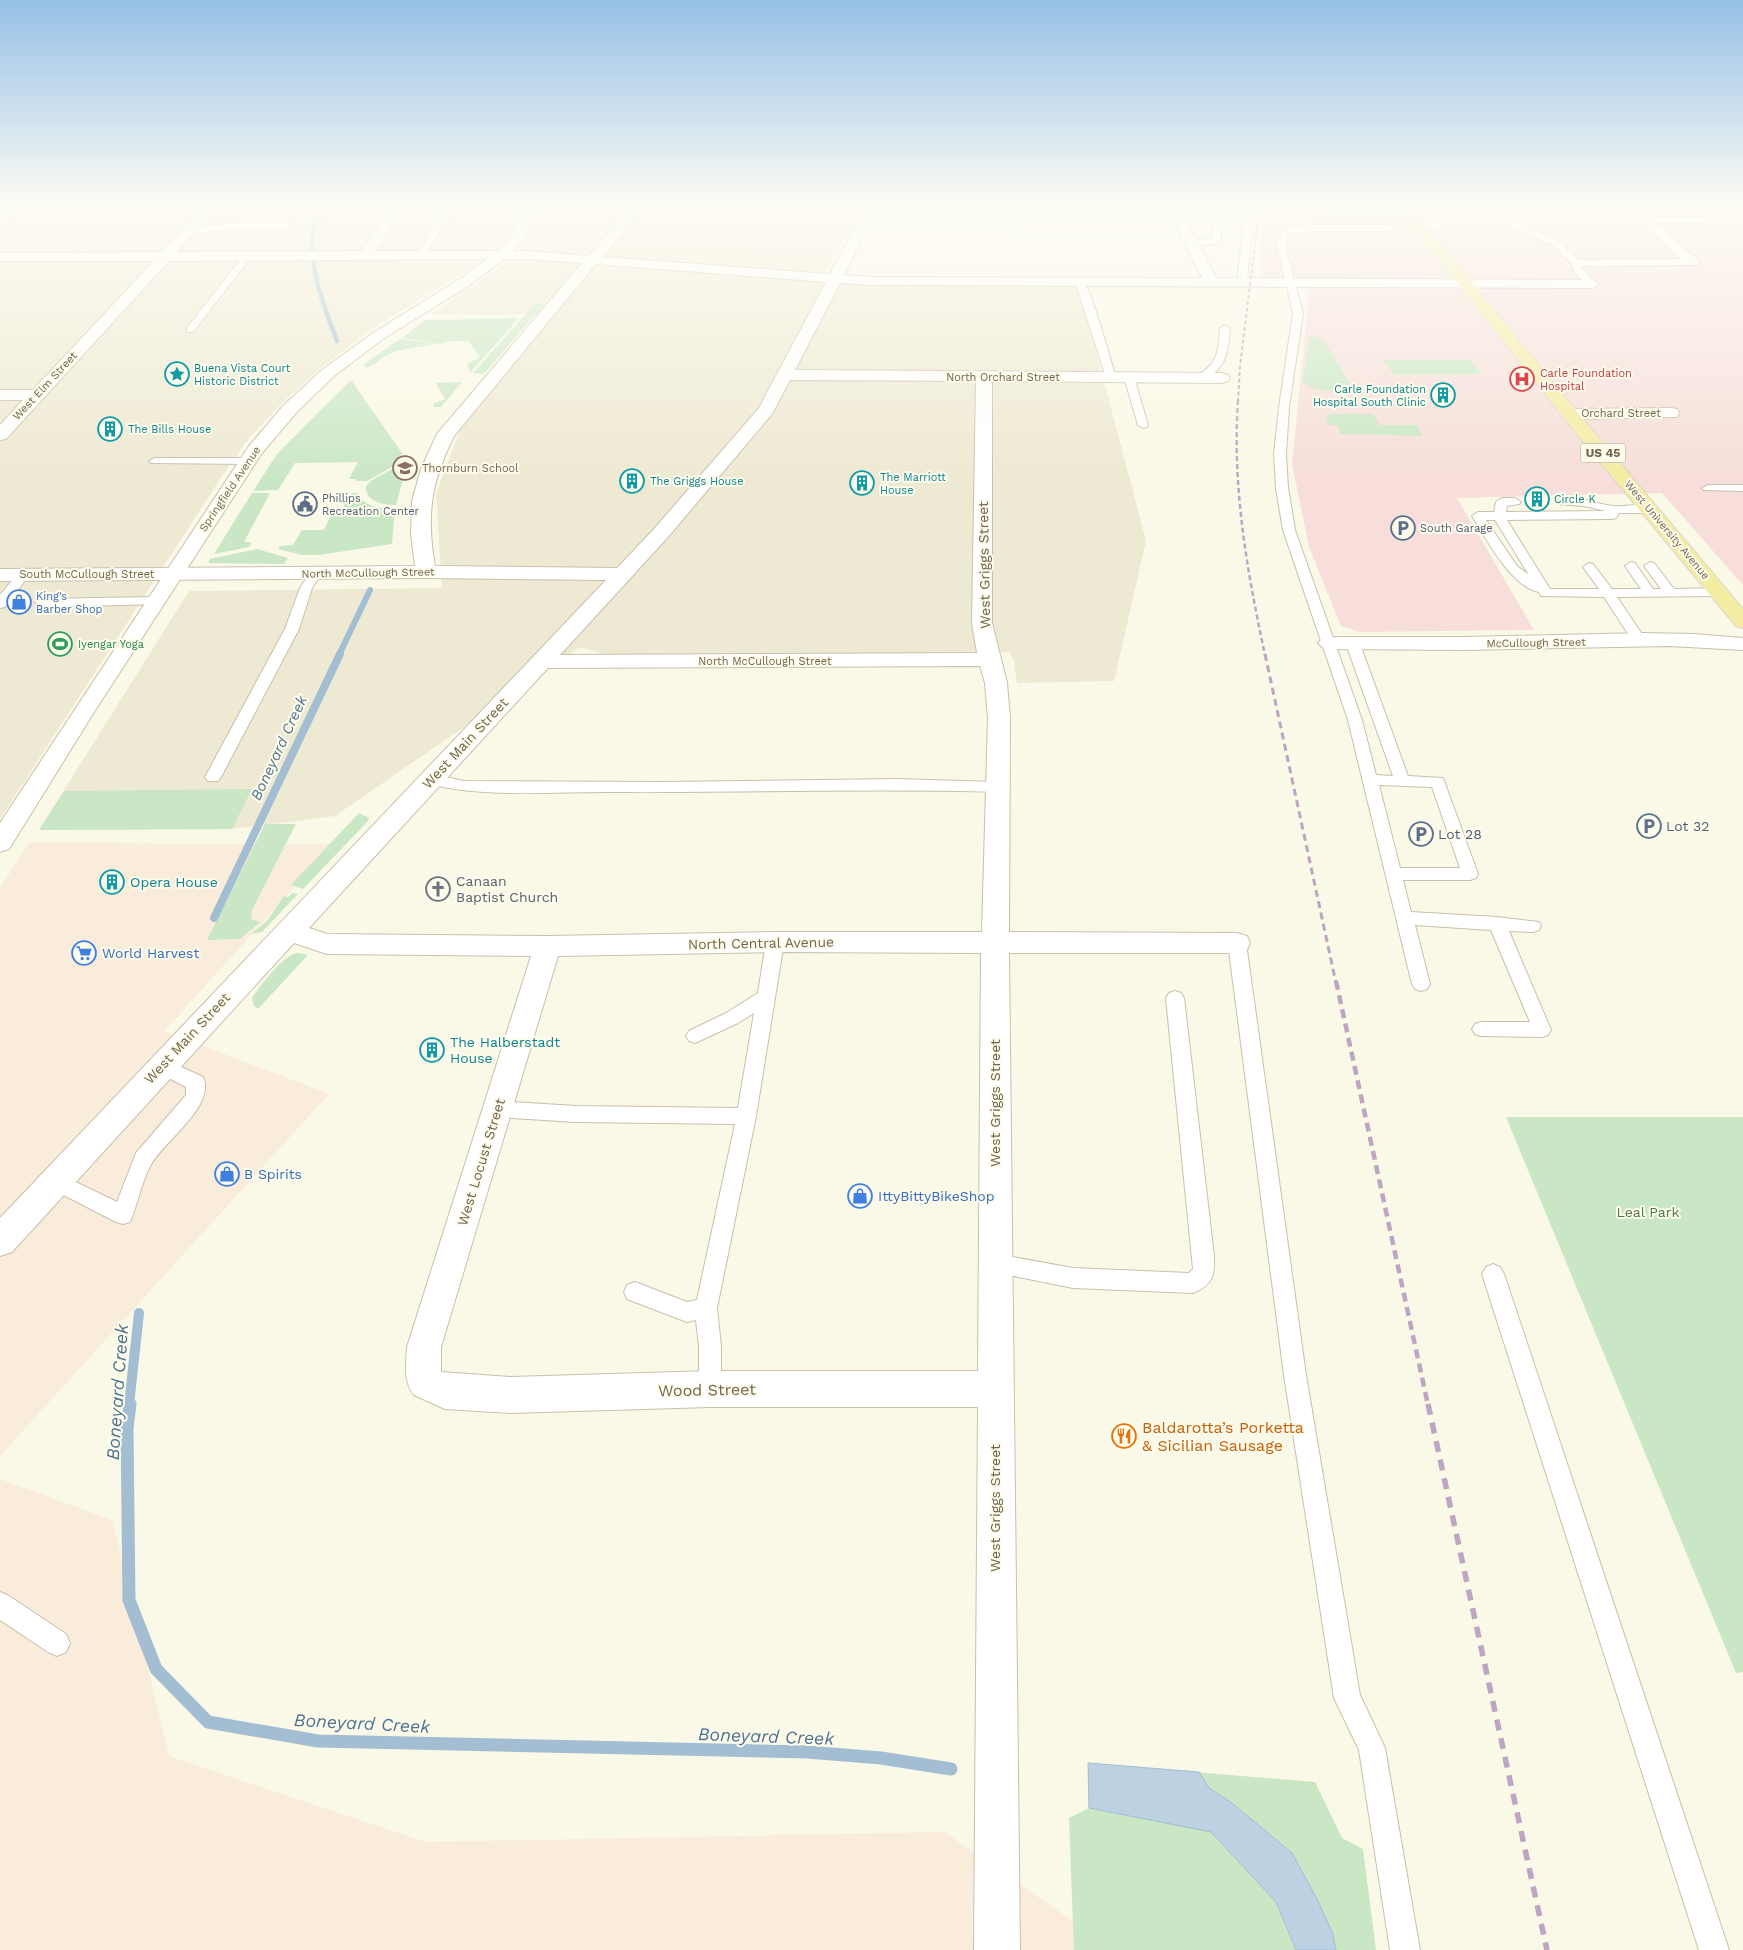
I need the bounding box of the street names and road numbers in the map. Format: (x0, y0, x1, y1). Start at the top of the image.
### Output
street label: West Elm Street (10, 349, 80, 423)
street label: North Orchard Street (946, 371, 1060, 384)
street label: Orchard Street (1581, 407, 1661, 420)
road number: US 45 (1580, 443, 1626, 462)
street label: Springfield Avenue (197, 444, 263, 534)
street label: West University Avenue (1622, 478, 1712, 582)
street label: West Griggs Street (975, 501, 993, 629)
street label: North McCullough Street (301, 565, 435, 581)
street label: South McCullough Street (20, 568, 155, 581)
street label: McCullough Street (1486, 636, 1586, 650)
street label: North McCullough Street (698, 655, 832, 668)
street label: West Main Street (419, 694, 511, 792)
street label: North Central Avenue (688, 934, 834, 952)
street label: West Main Street (141, 989, 233, 1087)
street label: West Griggs Street (987, 1039, 1003, 1167)
street label: West Locust Street (454, 1096, 508, 1228)
street label: Wood Street (658, 1380, 756, 1400)
street label: West Griggs Street (987, 1444, 1003, 1572)

